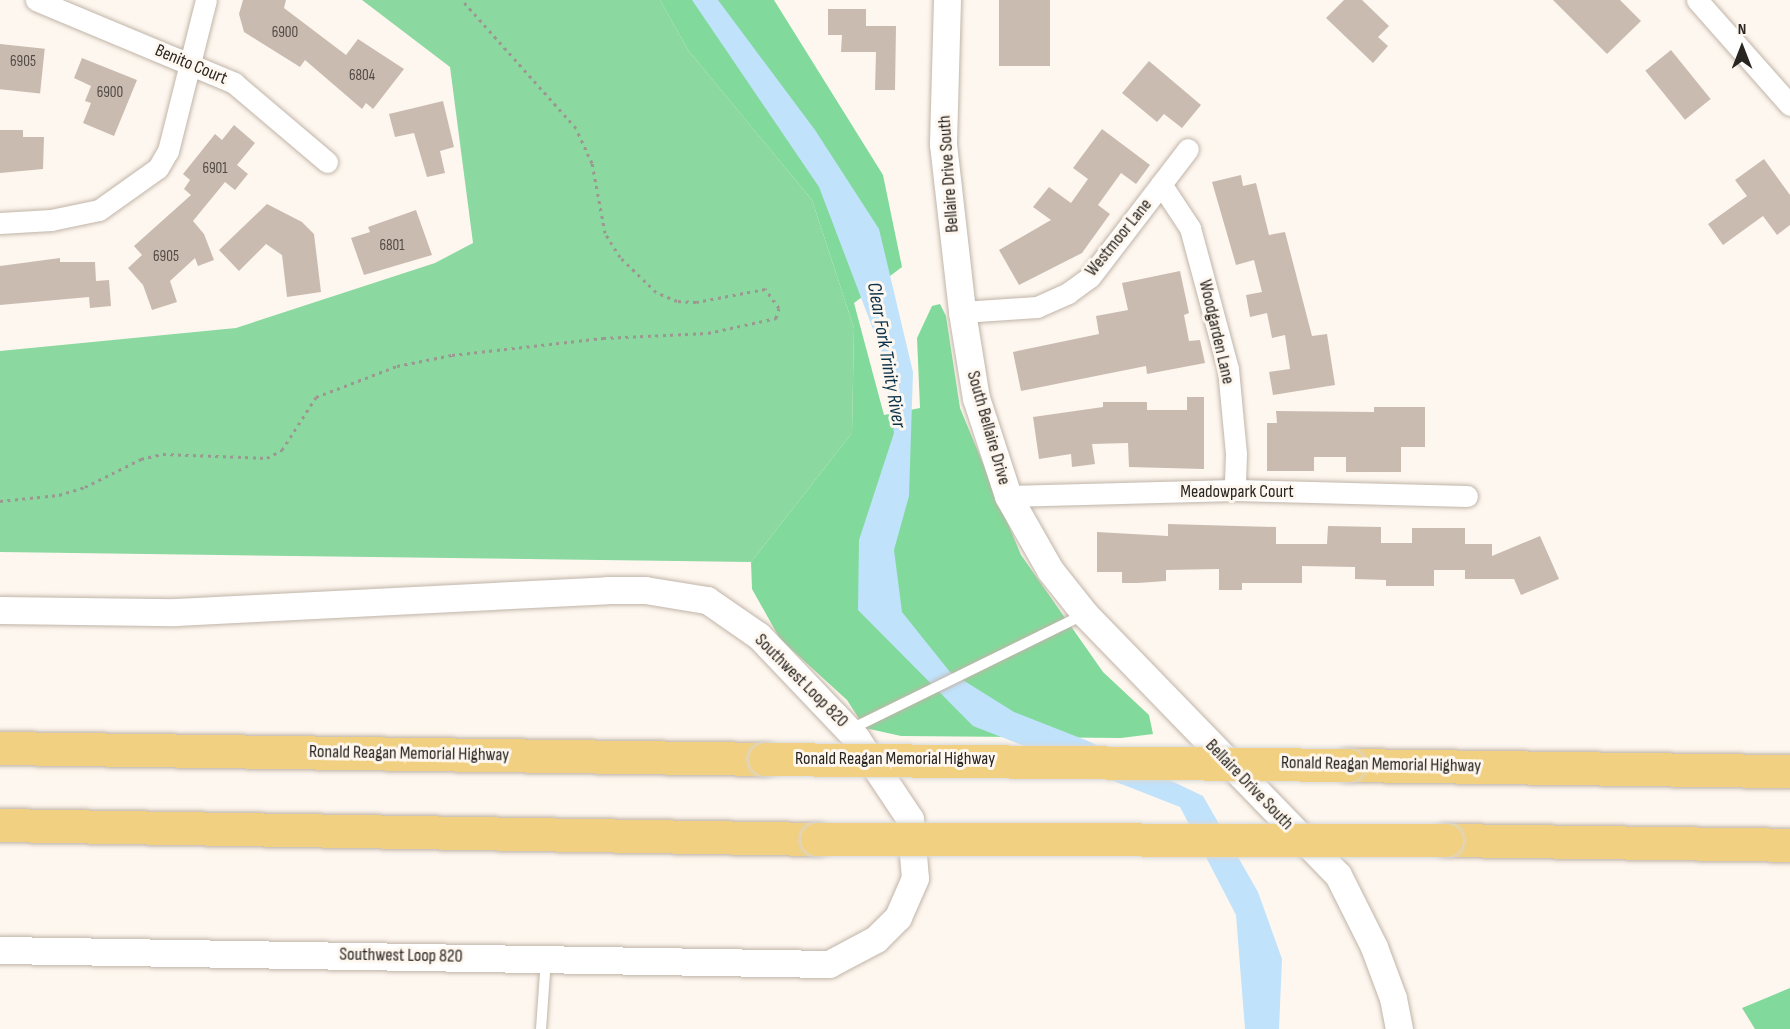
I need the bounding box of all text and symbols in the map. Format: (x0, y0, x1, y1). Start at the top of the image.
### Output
north arrow (1712, 18, 1772, 78)
text: N (1738, 20, 1746, 39)
house number: 6900 (272, 24, 298, 42)
street label: Benito Court (152, 40, 230, 90)
house number: 6905 (10, 53, 36, 71)
house number: 6804 (349, 67, 375, 85)
house number: 6900 (97, 84, 123, 102)
street label: Bellaire Drive South (934, 115, 964, 233)
house number: 6901 (202, 160, 228, 178)
street label: Westmoor Lane (1081, 195, 1157, 281)
house number: 6801 (379, 237, 405, 255)
house number: 6905 (153, 248, 179, 266)
street label: Woodgarden Lane (1194, 278, 1238, 386)
water label: Clear Fork Trinity River (861, 280, 911, 430)
street label: South Bellaire Drive (961, 369, 1015, 487)
street label: Meadowpark Court (1180, 481, 1294, 503)
street label: Southwest Loop 820 (750, 630, 852, 732)
street label: Bellaire Drive South (1200, 735, 1298, 835)
street label: Ronald Reagan Memorial Highway (309, 741, 509, 767)
street label: Ronald Reagan Memorial Highway (795, 748, 995, 770)
street label: Ronald Reagan Memorial Highway (1281, 752, 1481, 778)
street label: Southwest Loop 820 (339, 944, 463, 968)

